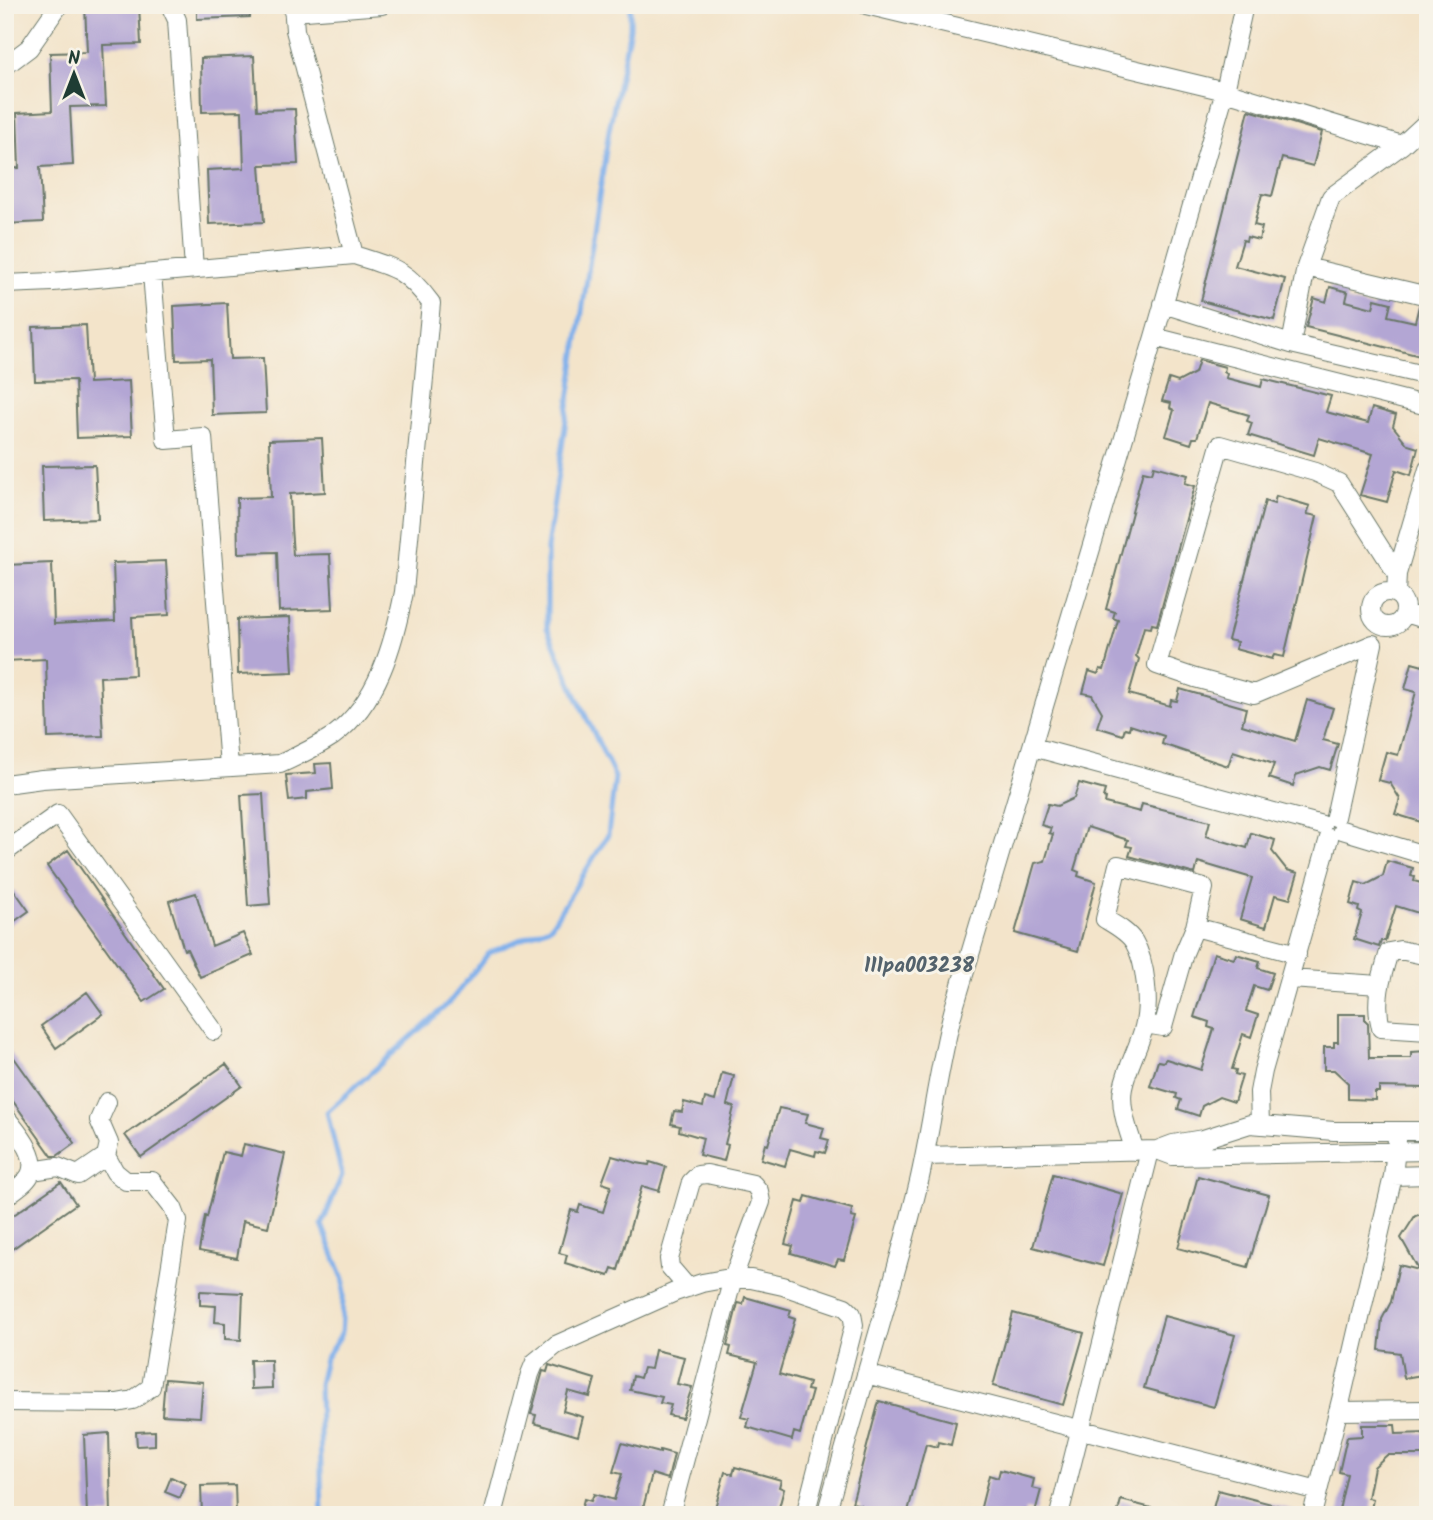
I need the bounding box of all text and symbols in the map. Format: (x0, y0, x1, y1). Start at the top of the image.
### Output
north arrow (38, 38, 108, 108)
text: N (68, 44, 80, 74)
district label: 111pa003238 (864, 950, 975, 983)

